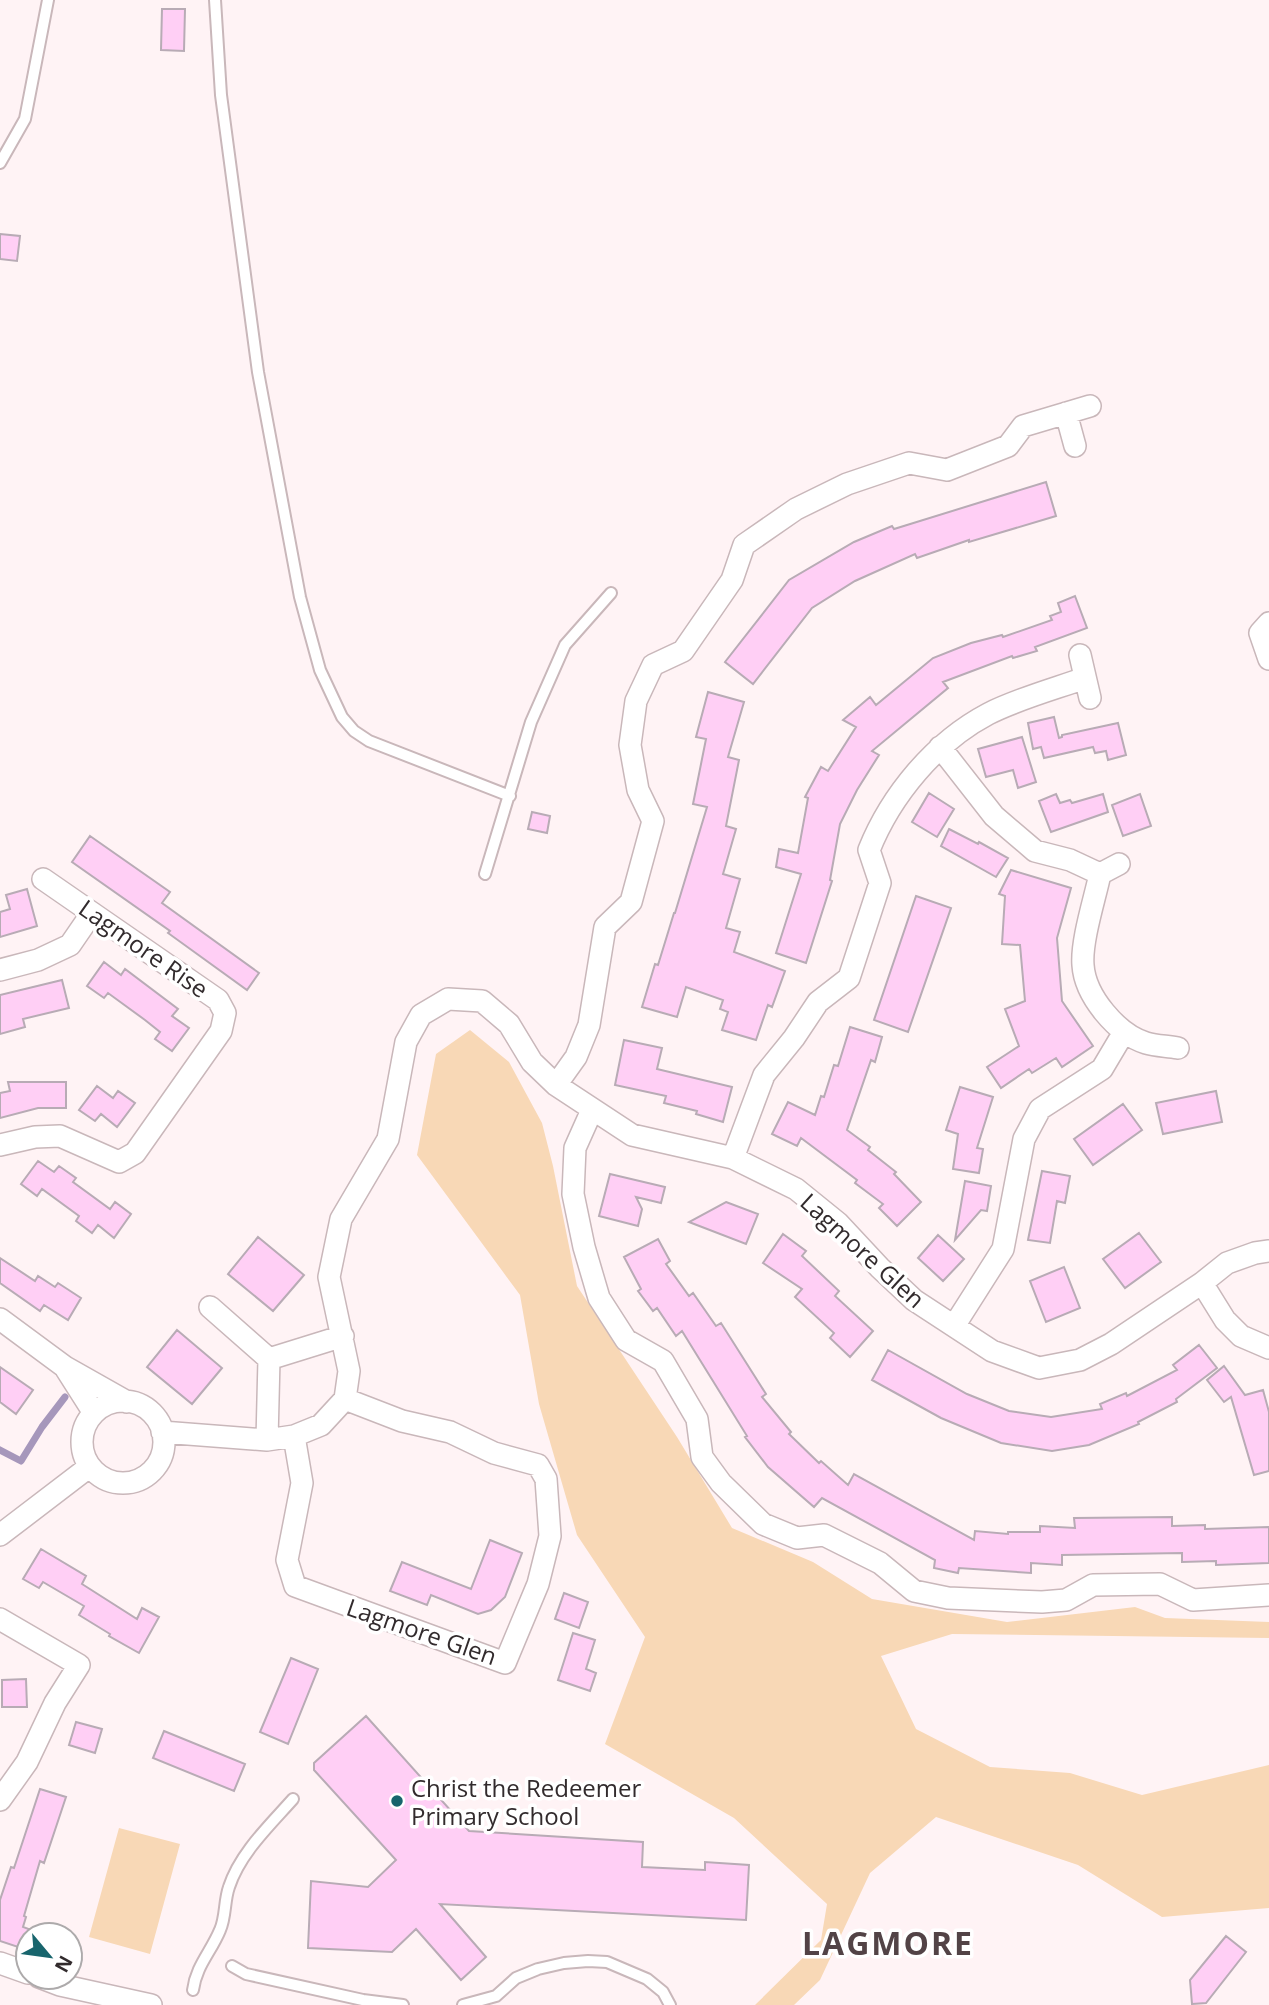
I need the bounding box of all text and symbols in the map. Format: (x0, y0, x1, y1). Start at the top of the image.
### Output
street label: Lagmore Rise (73, 891, 215, 1005)
street label: Lagmore Glen (794, 1185, 932, 1315)
street label: Lagmore Glen (343, 1590, 501, 1672)
place label: Christ the Redeemer Primary School (411, 1771, 642, 1832)
marker: Christ the Redeemer Primary School (389, 1793, 405, 1809)
north arrow (14, 1921, 84, 1991)
district label: LAGMORE (802, 1921, 974, 1964)
text: N (49, 1951, 79, 1977)

